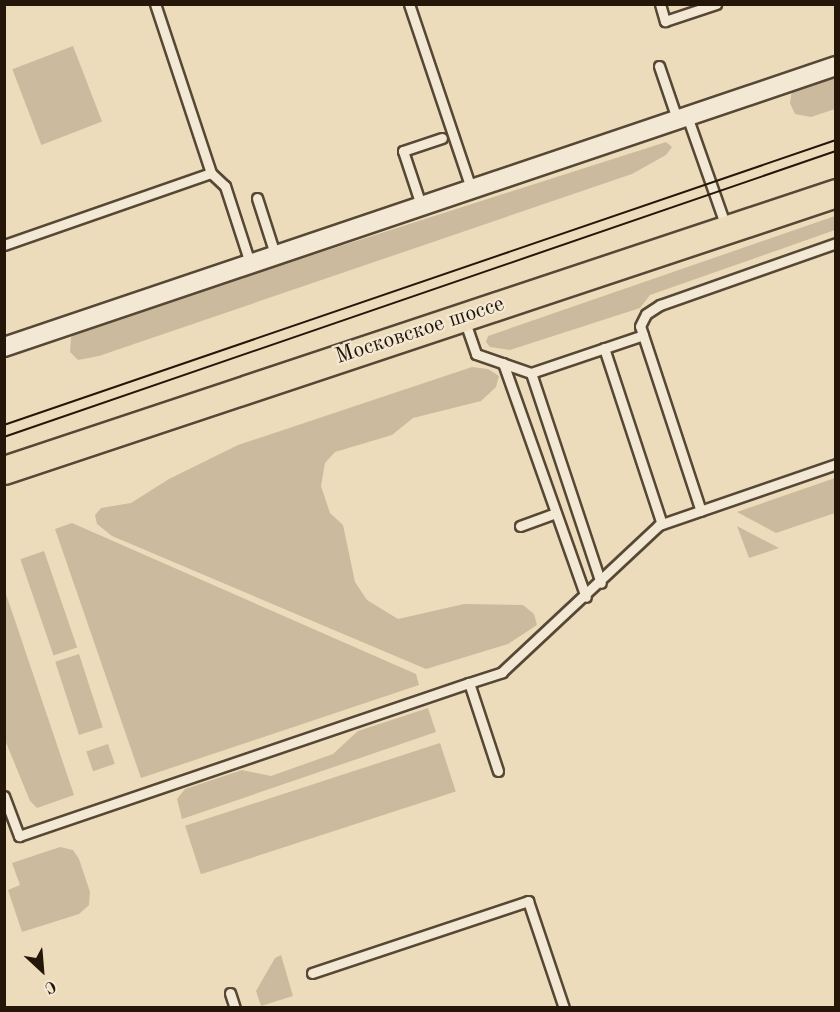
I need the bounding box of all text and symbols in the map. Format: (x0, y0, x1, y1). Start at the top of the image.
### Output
street label: Московское шоссе (332, 291, 508, 371)
north arrow (12, 940, 72, 1000)
text: С (42, 977, 58, 996)

